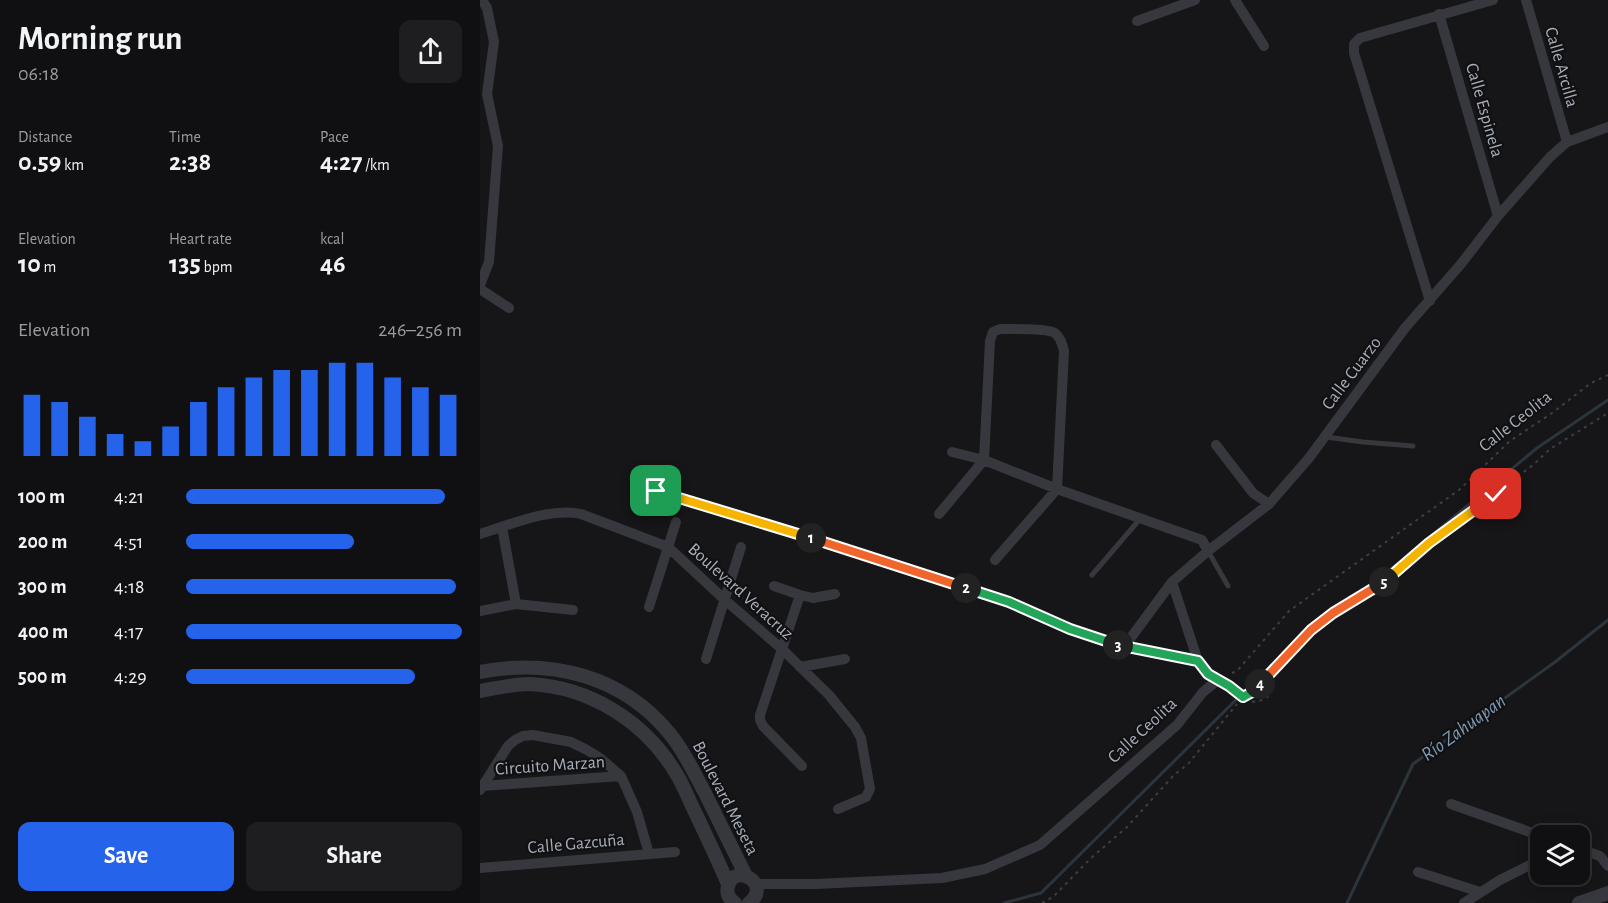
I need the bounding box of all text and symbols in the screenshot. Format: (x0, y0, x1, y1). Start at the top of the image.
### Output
button: share (399, 20, 462, 83)
text: Morning run (18, 23, 182, 56)
street label: Calle Arcilla (1541, 25, 1581, 109)
street label: Calle Espinela (1462, 61, 1506, 159)
text: 06:18 (18, 64, 59, 84)
text: Distance (18, 129, 72, 145)
text: Time (169, 129, 201, 145)
text: Pace (320, 129, 349, 145)
text: 0.59 (18, 149, 61, 175)
text: 2:38 (169, 149, 211, 175)
text: 4:27 (320, 149, 363, 175)
text: km (61, 157, 84, 173)
text: /km (363, 157, 390, 173)
text: Elevation (18, 231, 76, 247)
text: Heart rate (169, 231, 232, 247)
text: kcal (320, 231, 344, 247)
text: 10 (18, 251, 41, 277)
text: 135 (169, 251, 201, 277)
text: 46 (320, 251, 346, 277)
text: m (41, 259, 56, 275)
text: bpm (201, 259, 232, 275)
text: Elevation (18, 320, 90, 340)
text: 246–256 m (378, 320, 462, 340)
street label: Calle Cuarzo (1319, 334, 1385, 413)
street label: Calle Ceolita (1476, 388, 1555, 456)
pin (630, 465, 681, 516)
pin (1470, 468, 1521, 519)
icon: arrive (639, 474, 672, 507)
icon: check (1479, 477, 1512, 510)
text: 100 m (18, 487, 65, 507)
text: 4:21 (114, 487, 144, 507)
pin: 1 (796, 523, 826, 553)
text: 1 (808, 530, 814, 546)
text: 200 m (18, 532, 67, 552)
text: 4:51 (114, 532, 143, 552)
street label: Boulevard Veracruz (684, 540, 796, 643)
pin: 5 (1369, 567, 1399, 597)
pin: 2 (951, 573, 981, 603)
text: 5 (1381, 574, 1387, 590)
text: 300 m (18, 577, 67, 597)
text: 4:18 (114, 577, 145, 597)
text: 2 (962, 580, 970, 596)
text: 400 m (18, 622, 68, 642)
text: 4:17 (114, 622, 143, 642)
pin: 3 (1103, 630, 1133, 660)
text: 3 (1115, 637, 1121, 653)
text: 500 m (18, 667, 67, 687)
text: 4:29 (114, 667, 147, 687)
pin: 4 (1245, 669, 1275, 699)
text: 4 (1256, 676, 1264, 692)
water label: Río Zahuapan (1418, 691, 1509, 765)
street label: Calle Ceolita (1105, 695, 1181, 767)
street label: Boulevard Meseta (689, 739, 761, 858)
street label: Circuito Marzan (495, 753, 606, 779)
button: Save (18, 822, 234, 891)
button: Share (246, 822, 462, 891)
map controls (1530, 825, 1590, 885)
button: layers (1530, 825, 1590, 885)
street label: Calle Gazcuña (527, 831, 625, 857)

